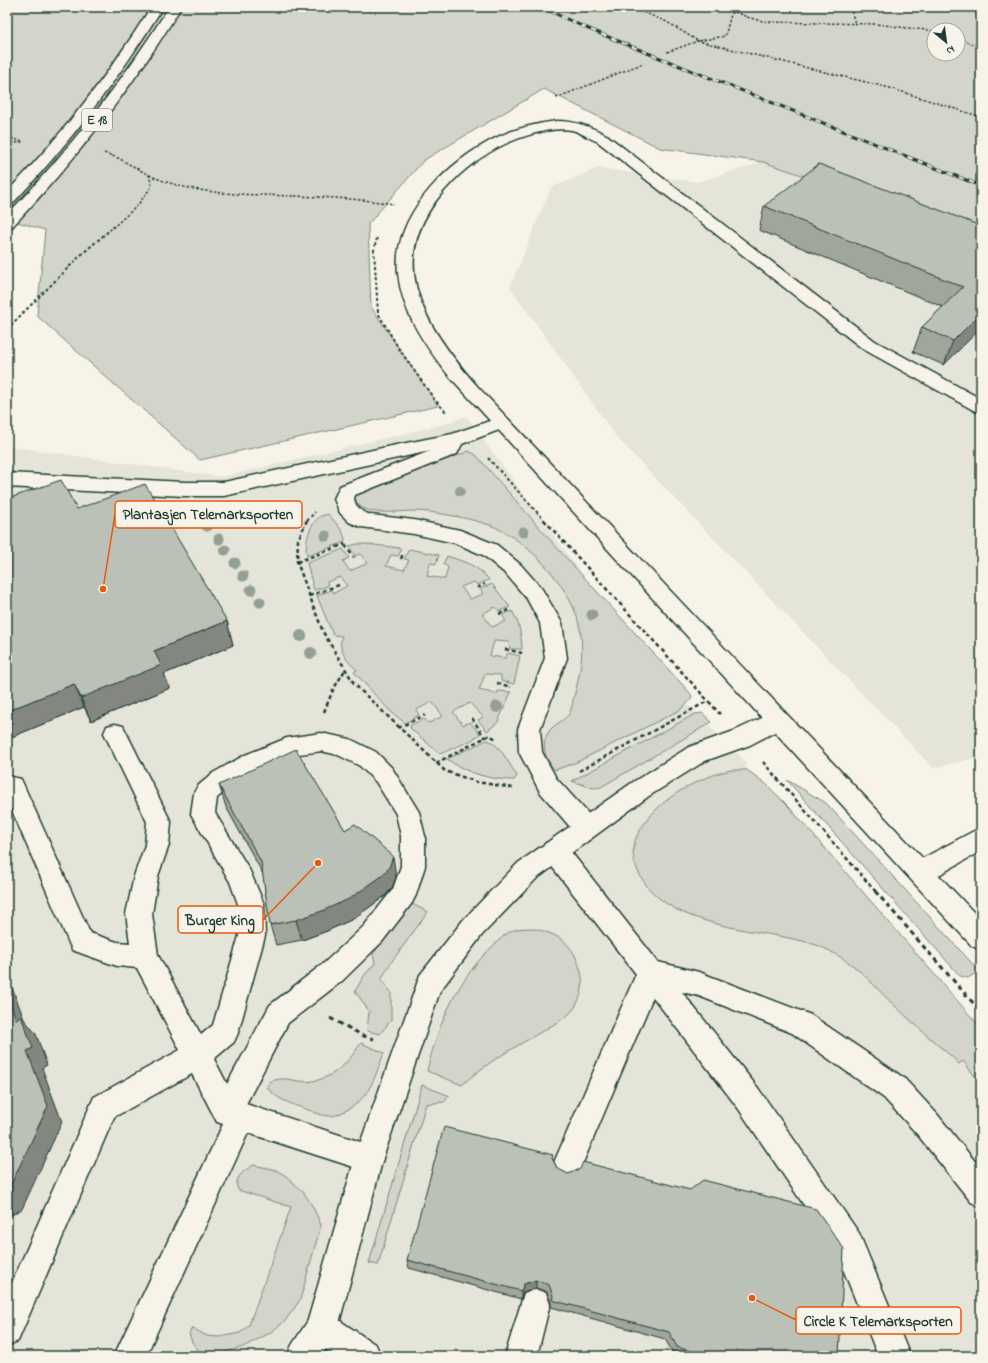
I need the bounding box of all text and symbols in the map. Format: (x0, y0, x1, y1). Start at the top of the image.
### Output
north arrow (926, 22, 966, 62)
text: N (943, 41, 957, 59)
road number: E 18 (82, 109, 112, 131)
callout: Plantasjen Telemarksporten (115, 501, 302, 528)
text: Plantasjen Telemarksporten (123, 504, 294, 526)
callout: Burger King (178, 906, 263, 933)
text: Burger King (184, 910, 255, 934)
callout: Circle K Telemarksporten (796, 1307, 961, 1334)
text: Circle K Telemarksporten (803, 1311, 953, 1333)

